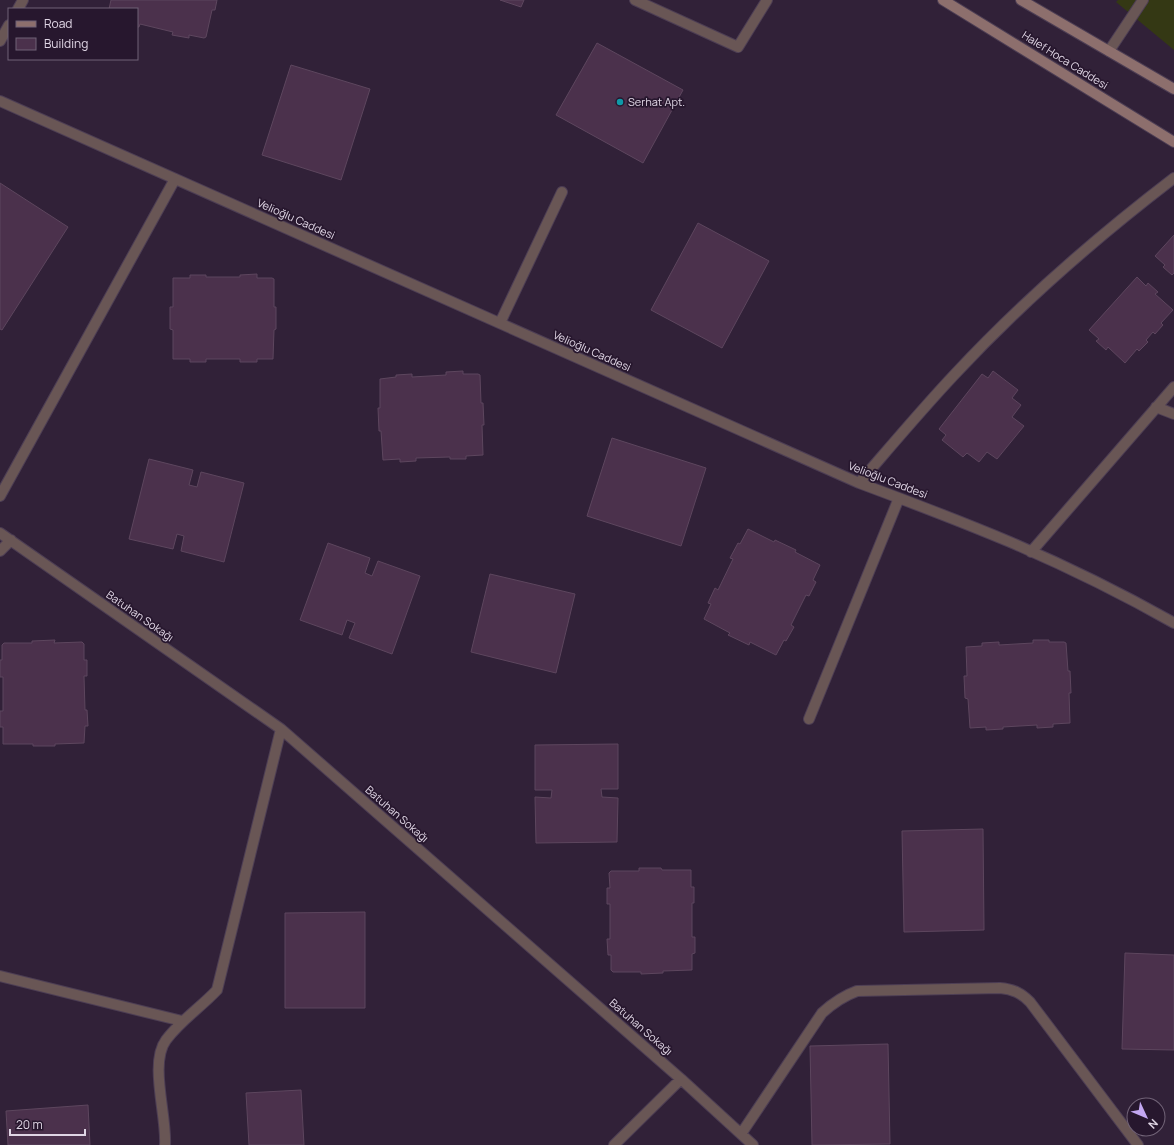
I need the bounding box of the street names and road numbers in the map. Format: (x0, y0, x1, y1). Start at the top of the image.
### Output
street label: Halef Hoca Caddesi (1019, 27, 1111, 92)
street label: Velioğlu Caddesi (255, 195, 337, 242)
street label: Velioğlu Caddesi (551, 327, 633, 374)
street label: Velioğlu Caddesi (846, 458, 930, 502)
street label: Batuhan Sokağı (104, 587, 177, 644)
street label: Batuhan Sokağı (363, 782, 432, 845)
street label: Batuhan Sokağı (607, 995, 676, 1058)

